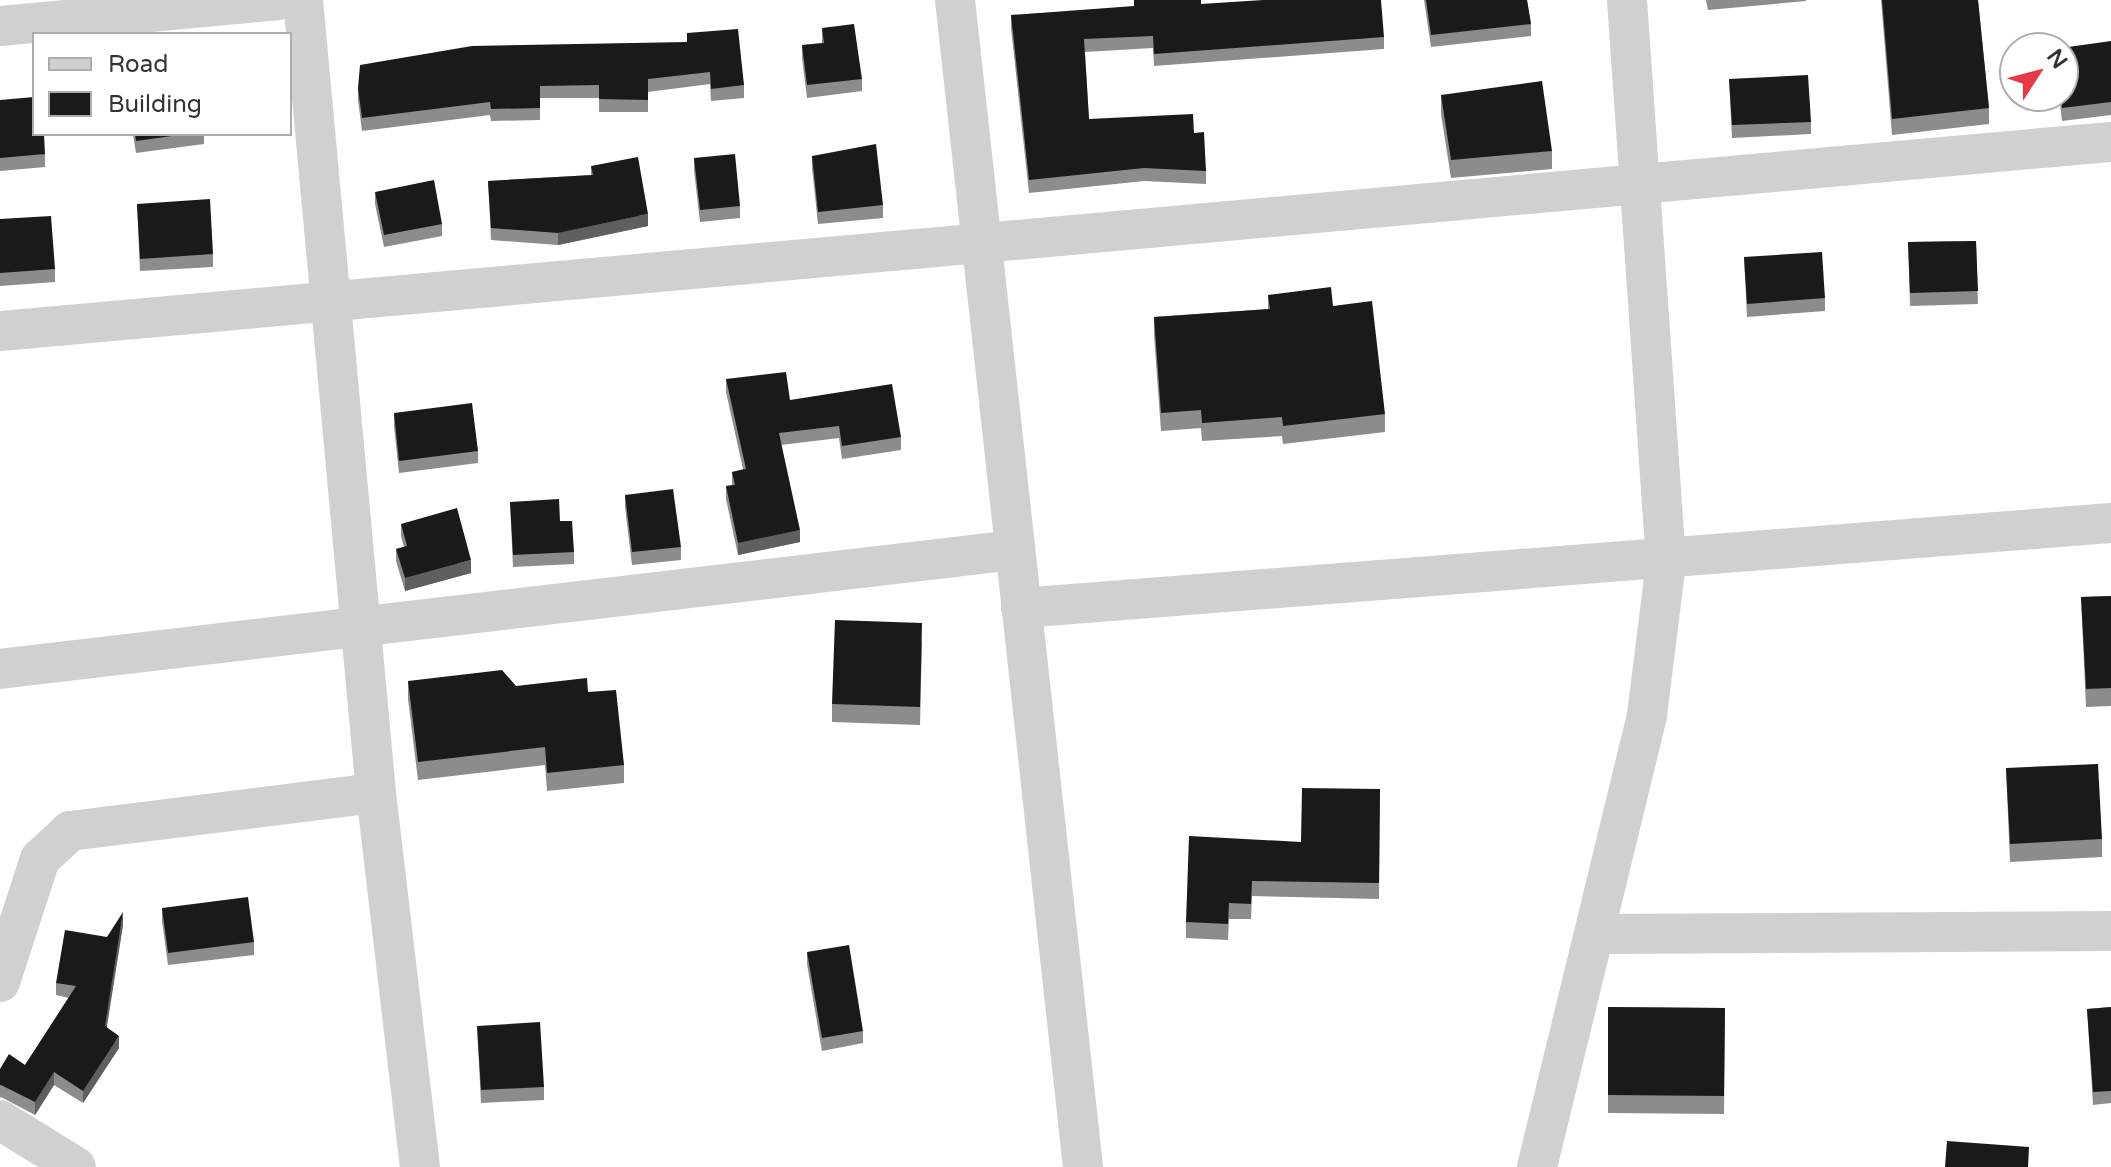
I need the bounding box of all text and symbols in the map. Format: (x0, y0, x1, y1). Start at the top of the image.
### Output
legend (32, 32, 292, 136)
north arrow (1999, 32, 2079, 112)
text: N (2041, 44, 2073, 74)
text: Road (108, 50, 168, 79)
text: Building (108, 90, 202, 119)

